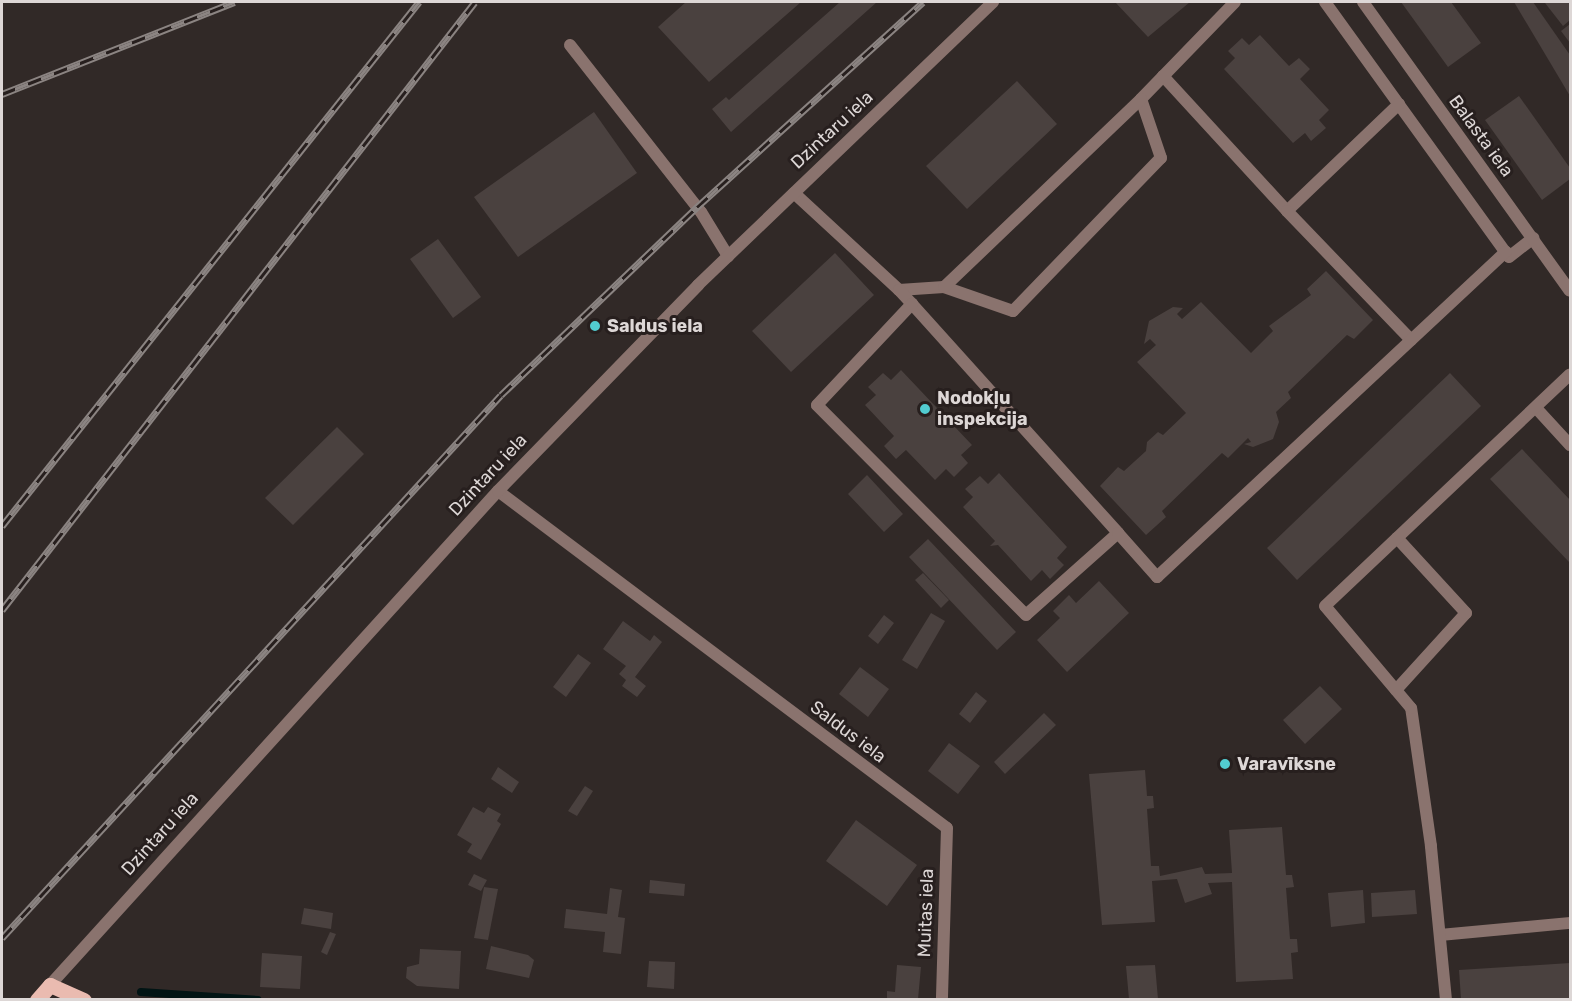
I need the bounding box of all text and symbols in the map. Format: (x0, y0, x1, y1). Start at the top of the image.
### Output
street label: Dzintaru iela (786, 86, 878, 174)
street label: Balasta iela (1444, 91, 1518, 181)
place label: Saldus iela (607, 315, 703, 337)
marker: Saldus iela (588, 319, 602, 333)
place label: Nodokļu inspekcija (937, 388, 1028, 430)
marker: Nodokļu inspekcija (918, 402, 932, 416)
street label: Dzintaru iela (444, 429, 532, 521)
street label: Saldus iela (806, 696, 890, 768)
place label: Varavīksne (1237, 753, 1336, 775)
marker: Varavīksne (1218, 757, 1232, 771)
street label: Dzintaru iela (117, 788, 203, 880)
street label: Muitas iela (914, 868, 938, 958)

